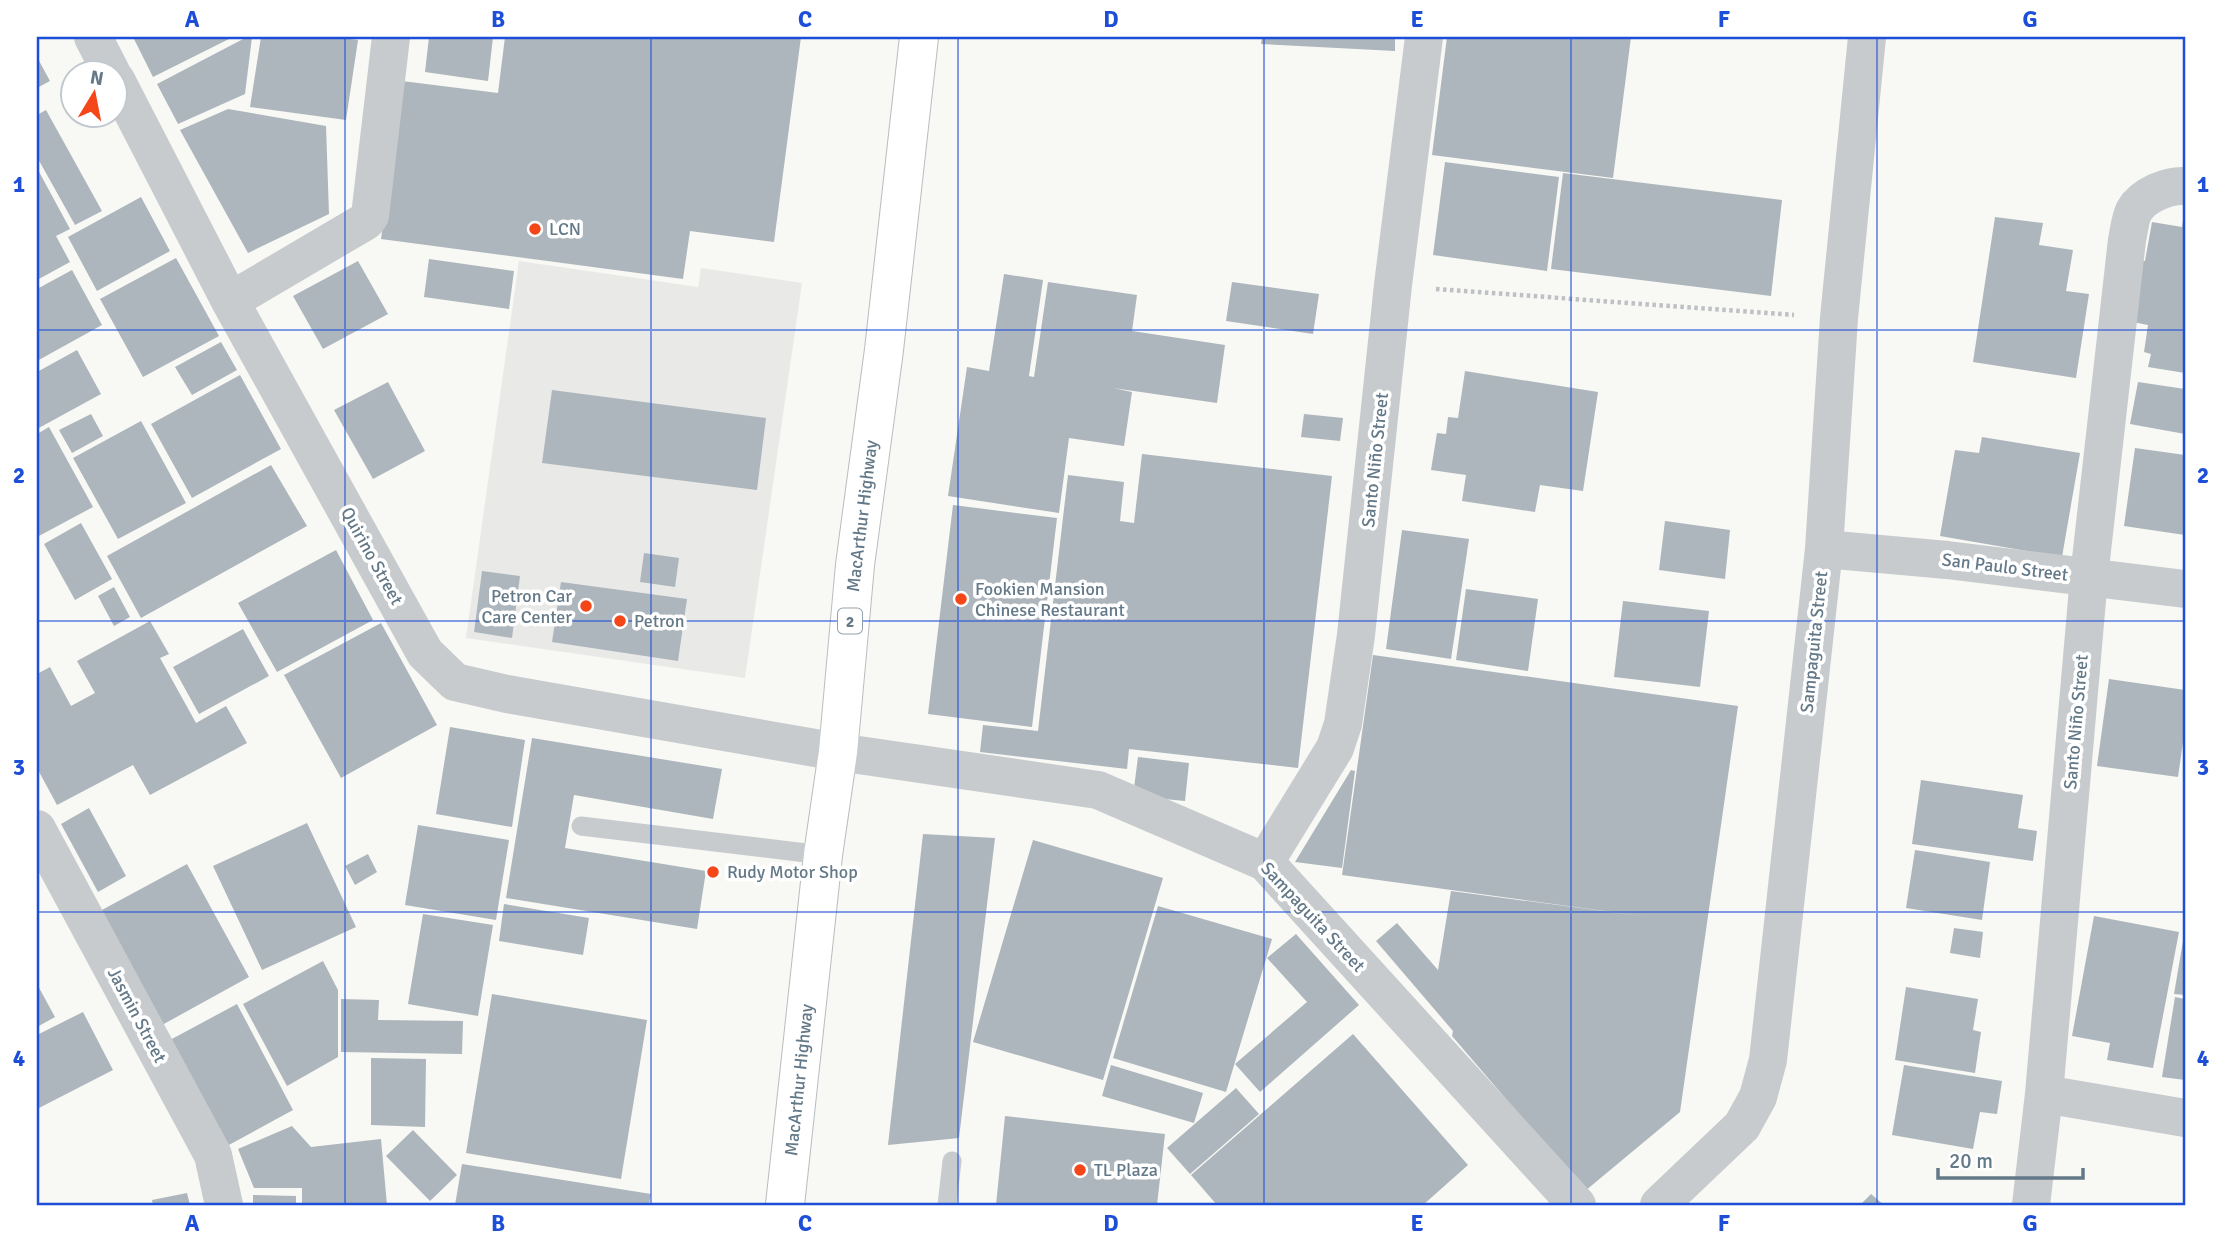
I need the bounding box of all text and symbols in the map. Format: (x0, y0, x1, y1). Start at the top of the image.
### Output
text: A (185, 5, 200, 34)
text: B (491, 5, 505, 34)
text: C (798, 5, 812, 34)
text: D (1103, 5, 1119, 34)
text: E (1410, 5, 1424, 34)
text: F (1718, 5, 1730, 34)
text: G (2022, 5, 2038, 34)
north arrow (60, 60, 130, 130)
text: N (88, 65, 105, 91)
text: 1 (13, 170, 25, 199)
text: 1 (2197, 170, 2209, 199)
place label: LCN (549, 218, 581, 240)
marker: LCN (527, 221, 543, 237)
street label: Santo Niño Street (1357, 391, 1393, 529)
street label: MacArthur Highway (842, 438, 882, 593)
text: 2 (13, 461, 25, 490)
text: 2 (2197, 461, 2209, 490)
street label: Quirino Street (336, 503, 408, 609)
street label: San Paulo Street (1941, 548, 2069, 586)
street label: Sampaguita Street (1796, 570, 1832, 714)
place label: Fookien Mansion Chinese Restaurant (975, 578, 1125, 621)
place label: Petron Car Care Center (482, 585, 572, 628)
marker: Fookien Mansion Chinese Restaurant (953, 591, 969, 607)
marker: Petron Car Care Center (578, 598, 594, 614)
road number: 2 (838, 608, 862, 634)
place label: Petron (634, 610, 685, 632)
marker: Petron (612, 613, 628, 629)
street label: Santo Niño Street (2059, 654, 2093, 790)
text: 3 (13, 753, 25, 782)
text: 3 (2197, 753, 2209, 782)
street label: Sampaguita Street (1256, 857, 1370, 977)
place label: Rudy Motor Shop (727, 861, 858, 883)
marker: Rudy Motor Shop (705, 864, 721, 880)
street label: Jasmin Street (103, 964, 171, 1066)
street label: MacArthur Highway (780, 1002, 818, 1157)
text: 4 (13, 1044, 25, 1073)
text: 4 (2197, 1044, 2209, 1073)
scale bar (1938, 1137, 2084, 1181)
text: 20 m (1949, 1148, 1993, 1174)
place label: TL Plaza (1094, 1159, 1158, 1181)
marker: TL Plaza (1072, 1162, 1088, 1178)
text: A (185, 1209, 200, 1238)
text: B (491, 1209, 505, 1238)
text: C (798, 1209, 812, 1238)
text: D (1103, 1209, 1119, 1238)
text: E (1410, 1209, 1424, 1238)
text: F (1718, 1209, 1730, 1238)
text: G (2022, 1209, 2038, 1238)

